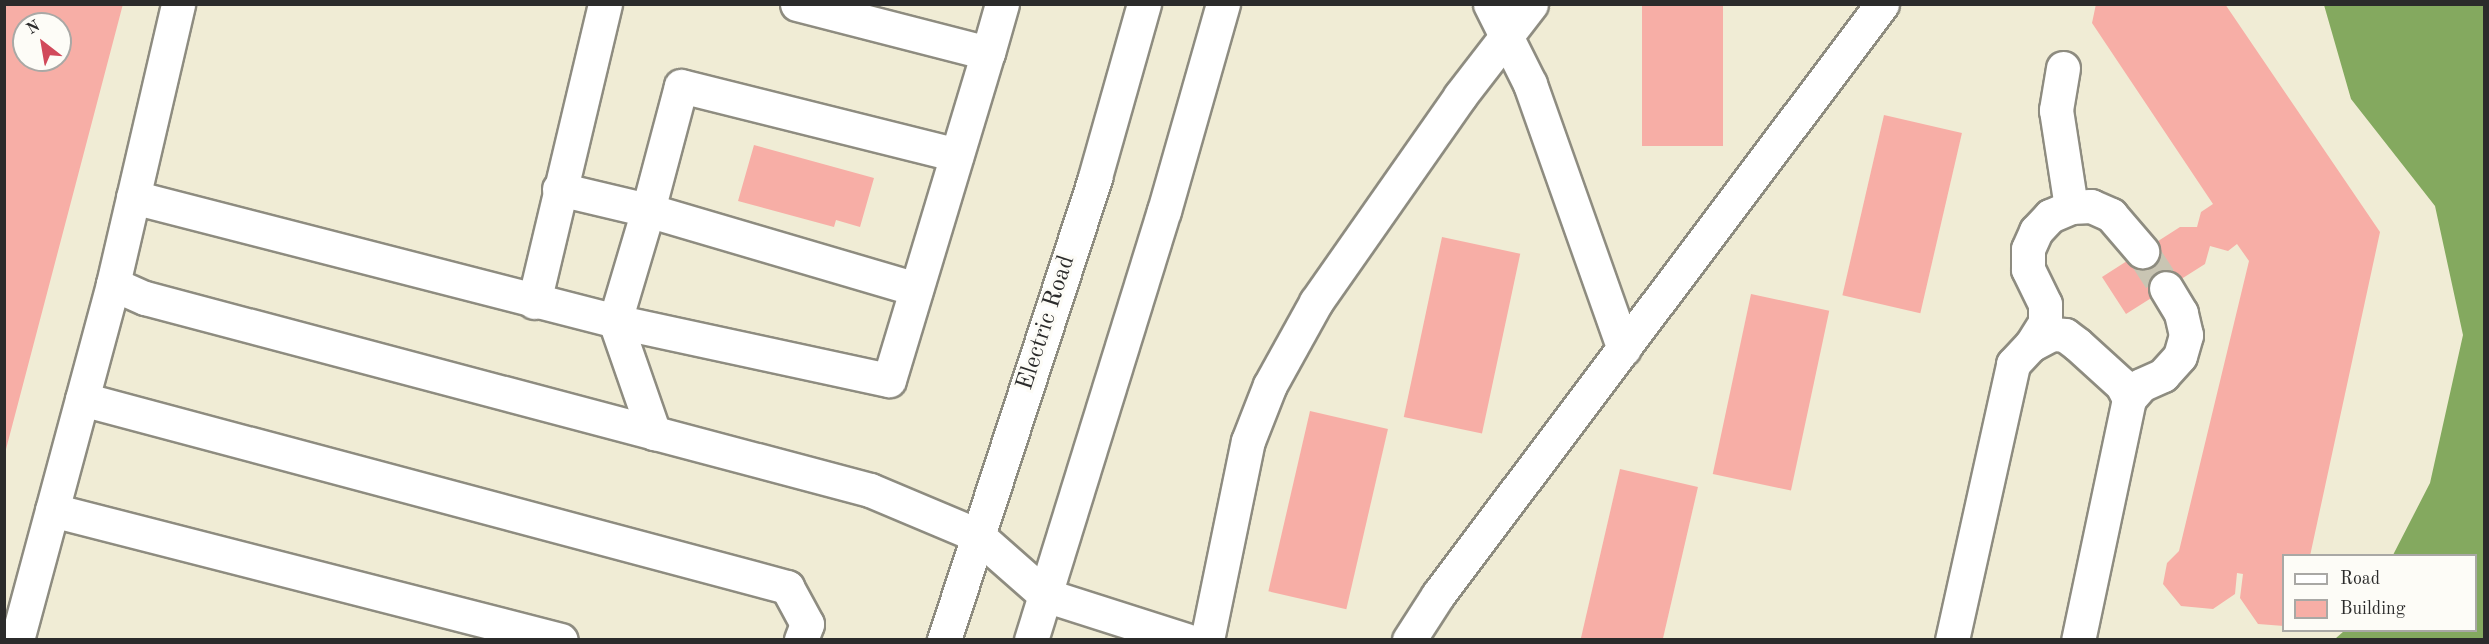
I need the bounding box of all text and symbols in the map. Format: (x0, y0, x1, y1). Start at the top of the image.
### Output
north arrow (12, 12, 72, 72)
text: N (24, 18, 43, 38)
street label: Electric Road (1012, 252, 1082, 394)
legend (2282, 554, 2477, 632)
text: Road (2340, 570, 2380, 588)
text: Building (2340, 600, 2405, 618)

